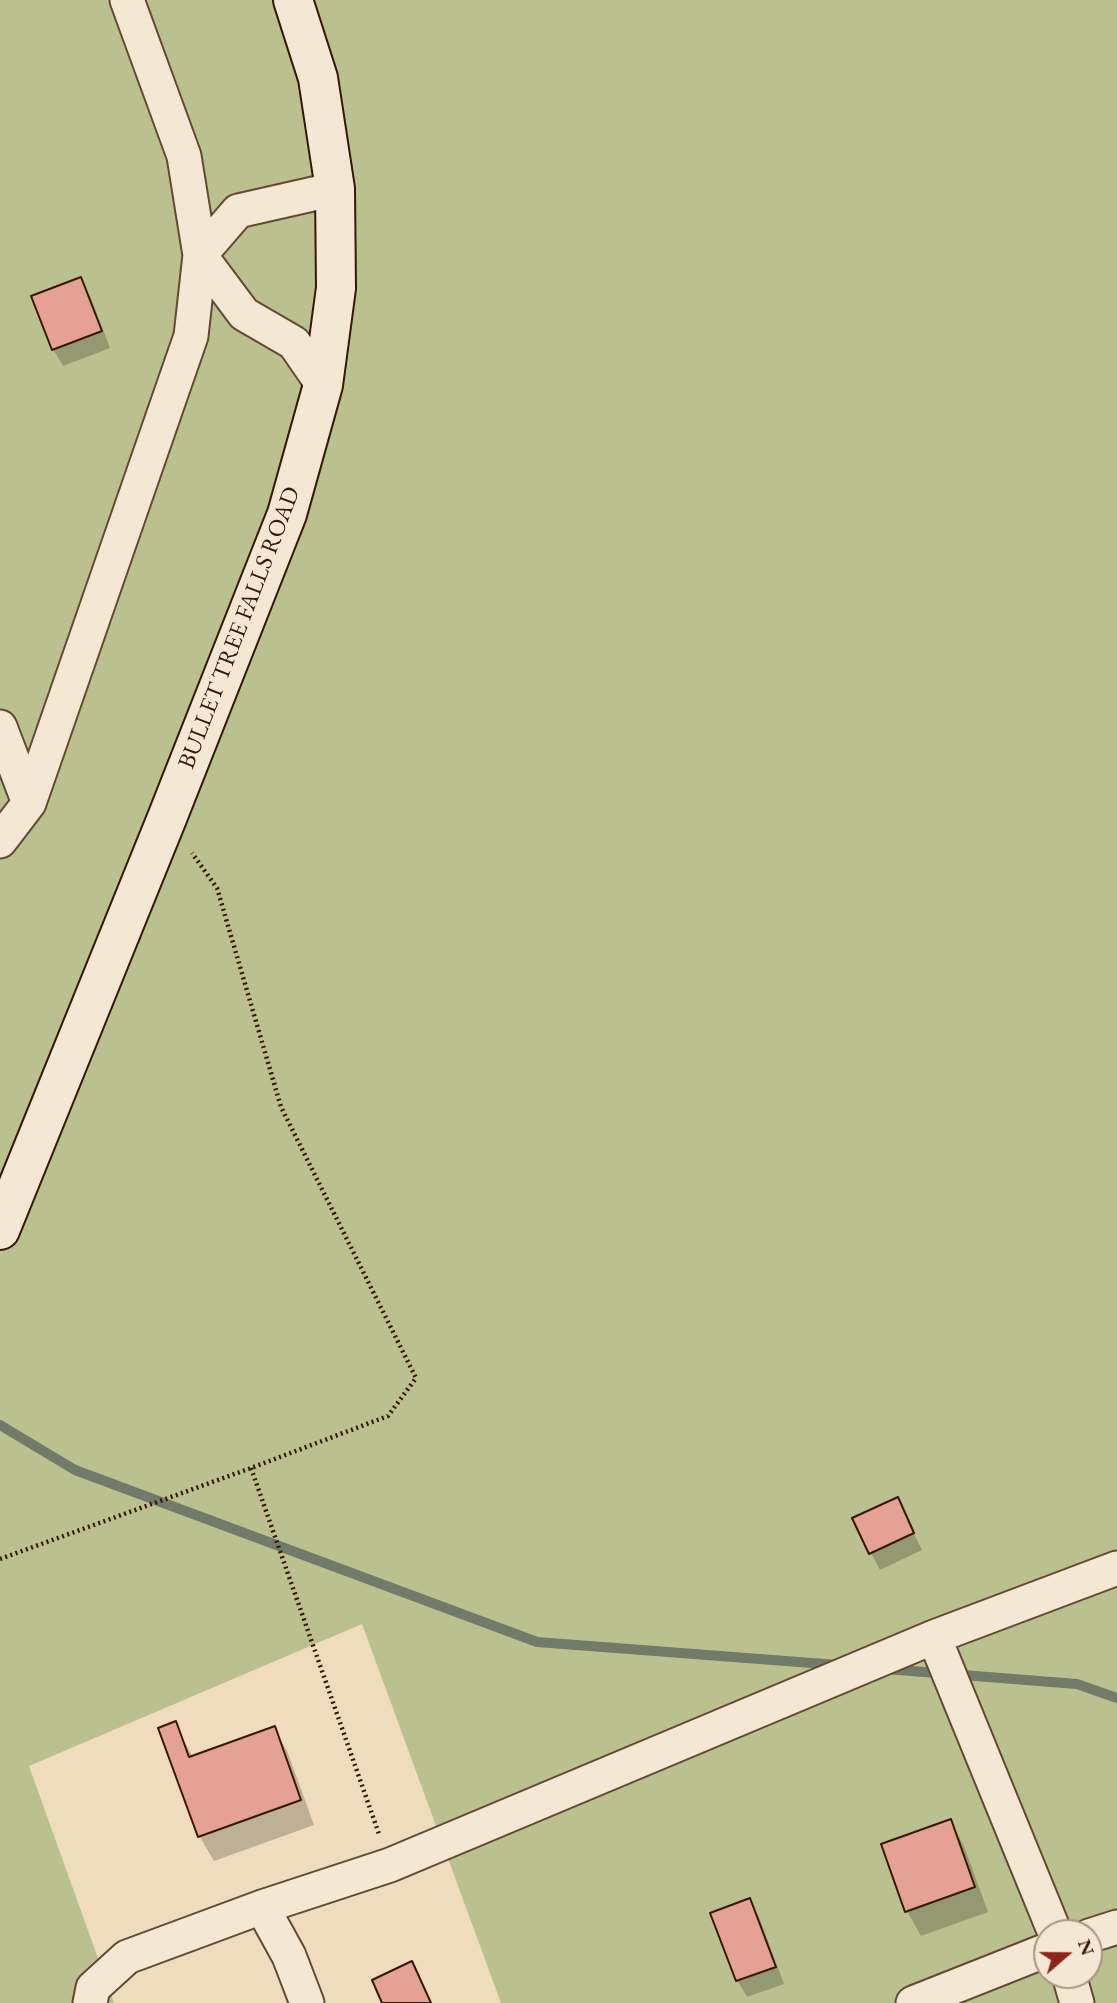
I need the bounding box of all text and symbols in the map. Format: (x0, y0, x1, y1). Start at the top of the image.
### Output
street label: BULLET TREE FALLS ROAD (173, 483, 307, 773)
north arrow (1033, 1919, 1103, 1989)
text: N (1072, 1936, 1101, 1959)

